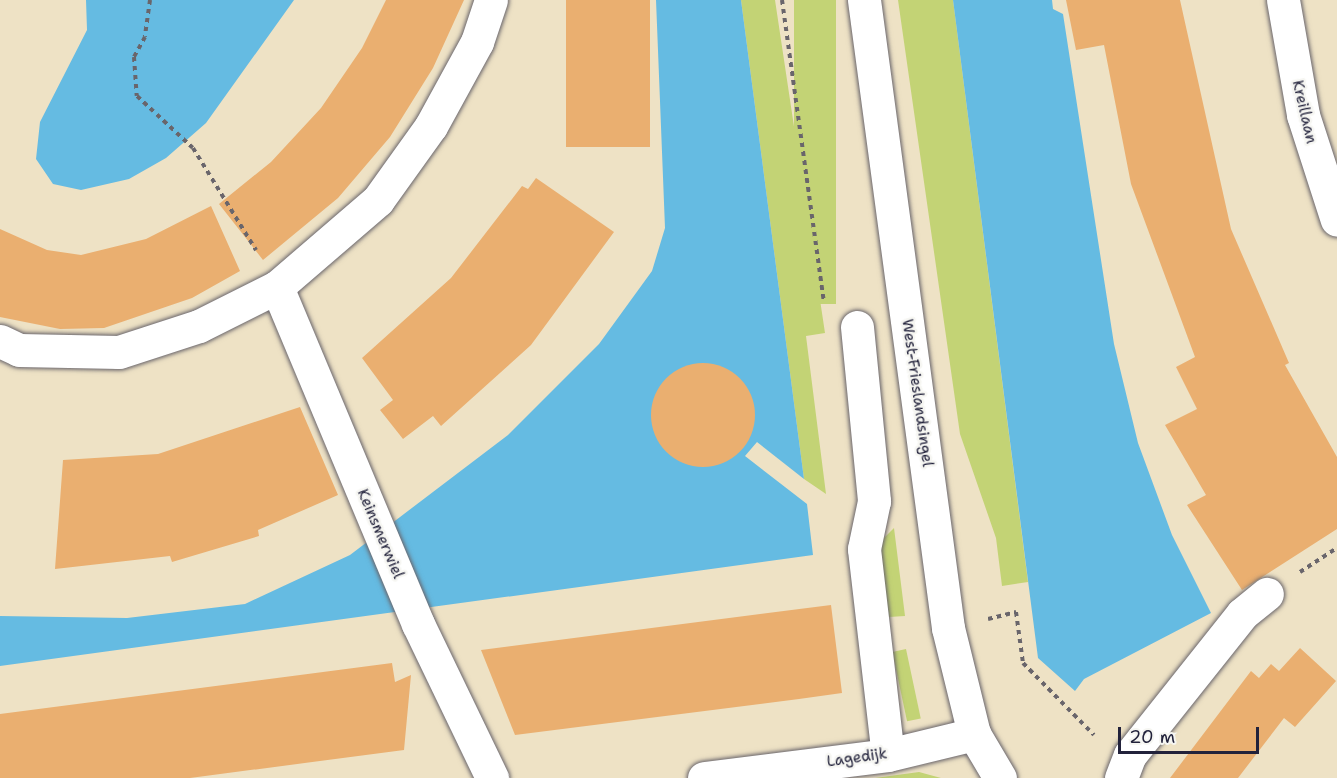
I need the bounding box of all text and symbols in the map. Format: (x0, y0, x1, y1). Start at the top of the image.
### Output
street label: Kreillaan (1288, 79, 1320, 145)
street label: West-Frieslandsingel (898, 318, 936, 468)
street label: Keinsmerwiel (353, 487, 407, 581)
scale bar (1121, 715, 1262, 753)
text: 20 m (1129, 725, 1175, 749)
street label: Lagedijk (826, 745, 888, 771)

